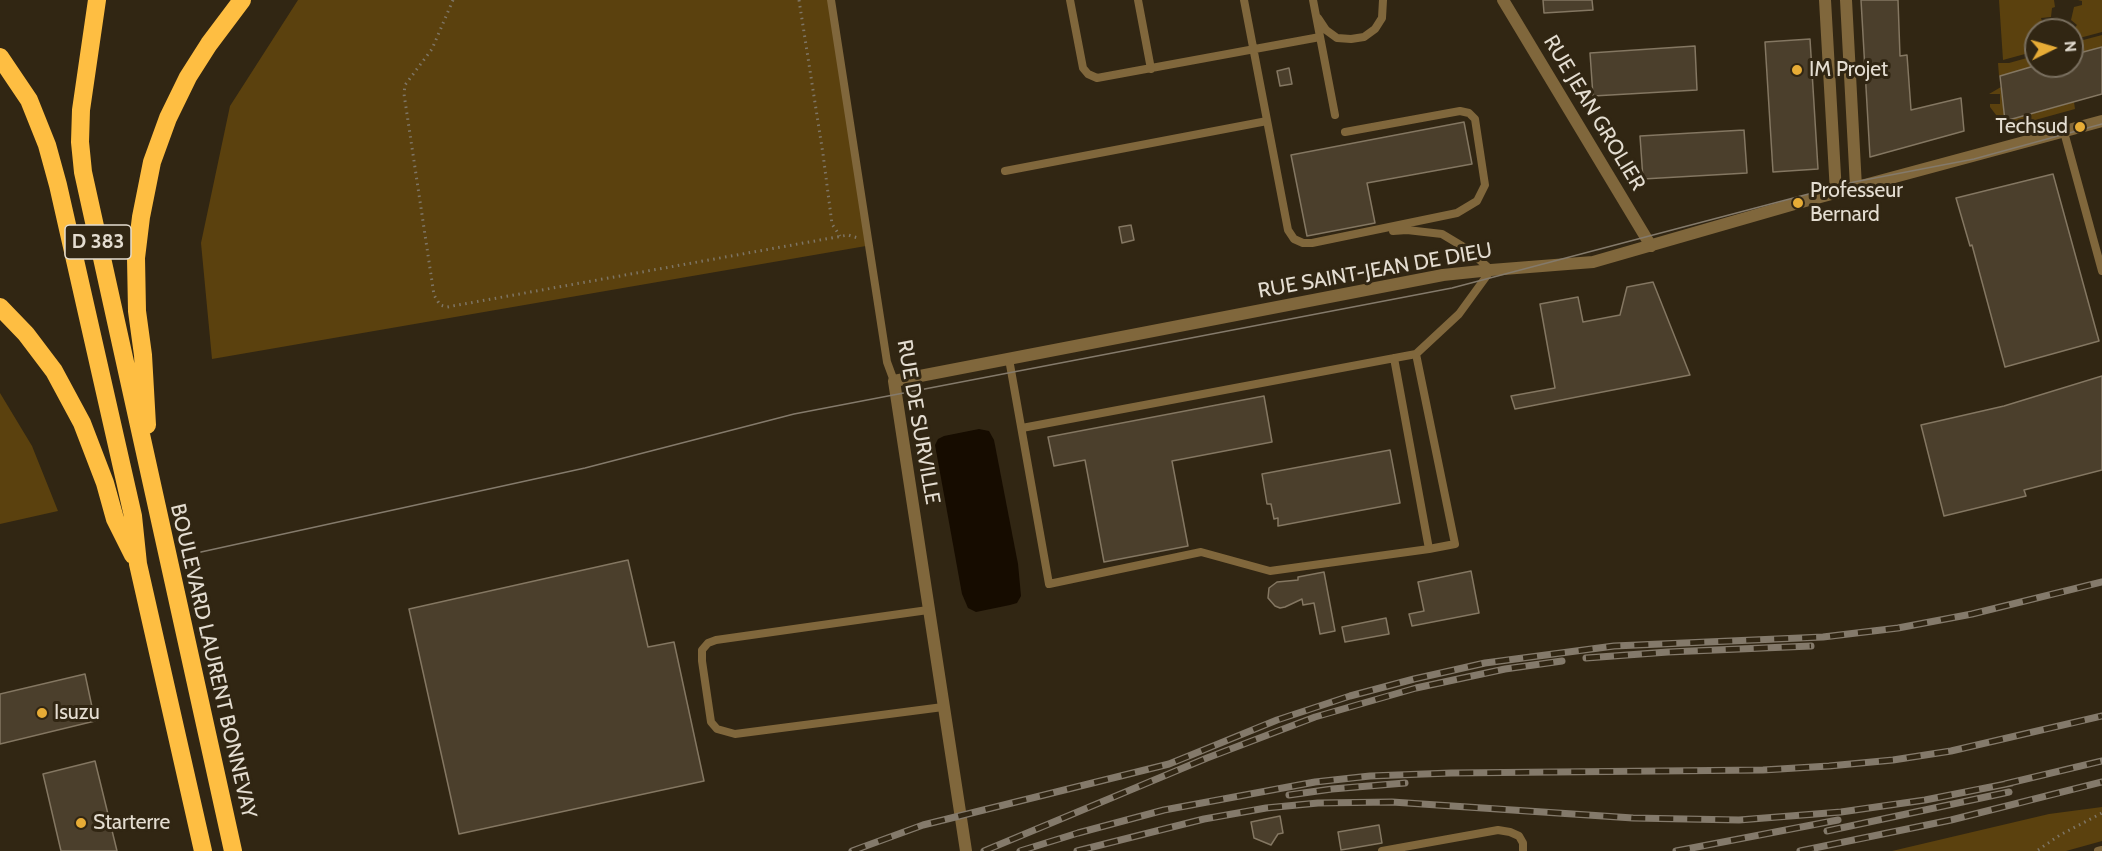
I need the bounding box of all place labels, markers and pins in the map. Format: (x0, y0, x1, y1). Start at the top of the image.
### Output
place label: IM Projet (1809, 57, 1888, 83)
marker: IM Projet (1790, 63, 1804, 77)
place label: Techsud (1995, 114, 2068, 140)
marker: Techsud (2073, 120, 2087, 134)
place label: Professeur Bernard (1810, 178, 1903, 228)
marker: Professeur Bernard (1791, 196, 1805, 210)
place label: Isuzu (54, 700, 100, 726)
marker: Isuzu (35, 706, 49, 720)
place label: Starterre (93, 810, 170, 836)
marker: Starterre (74, 816, 88, 830)

